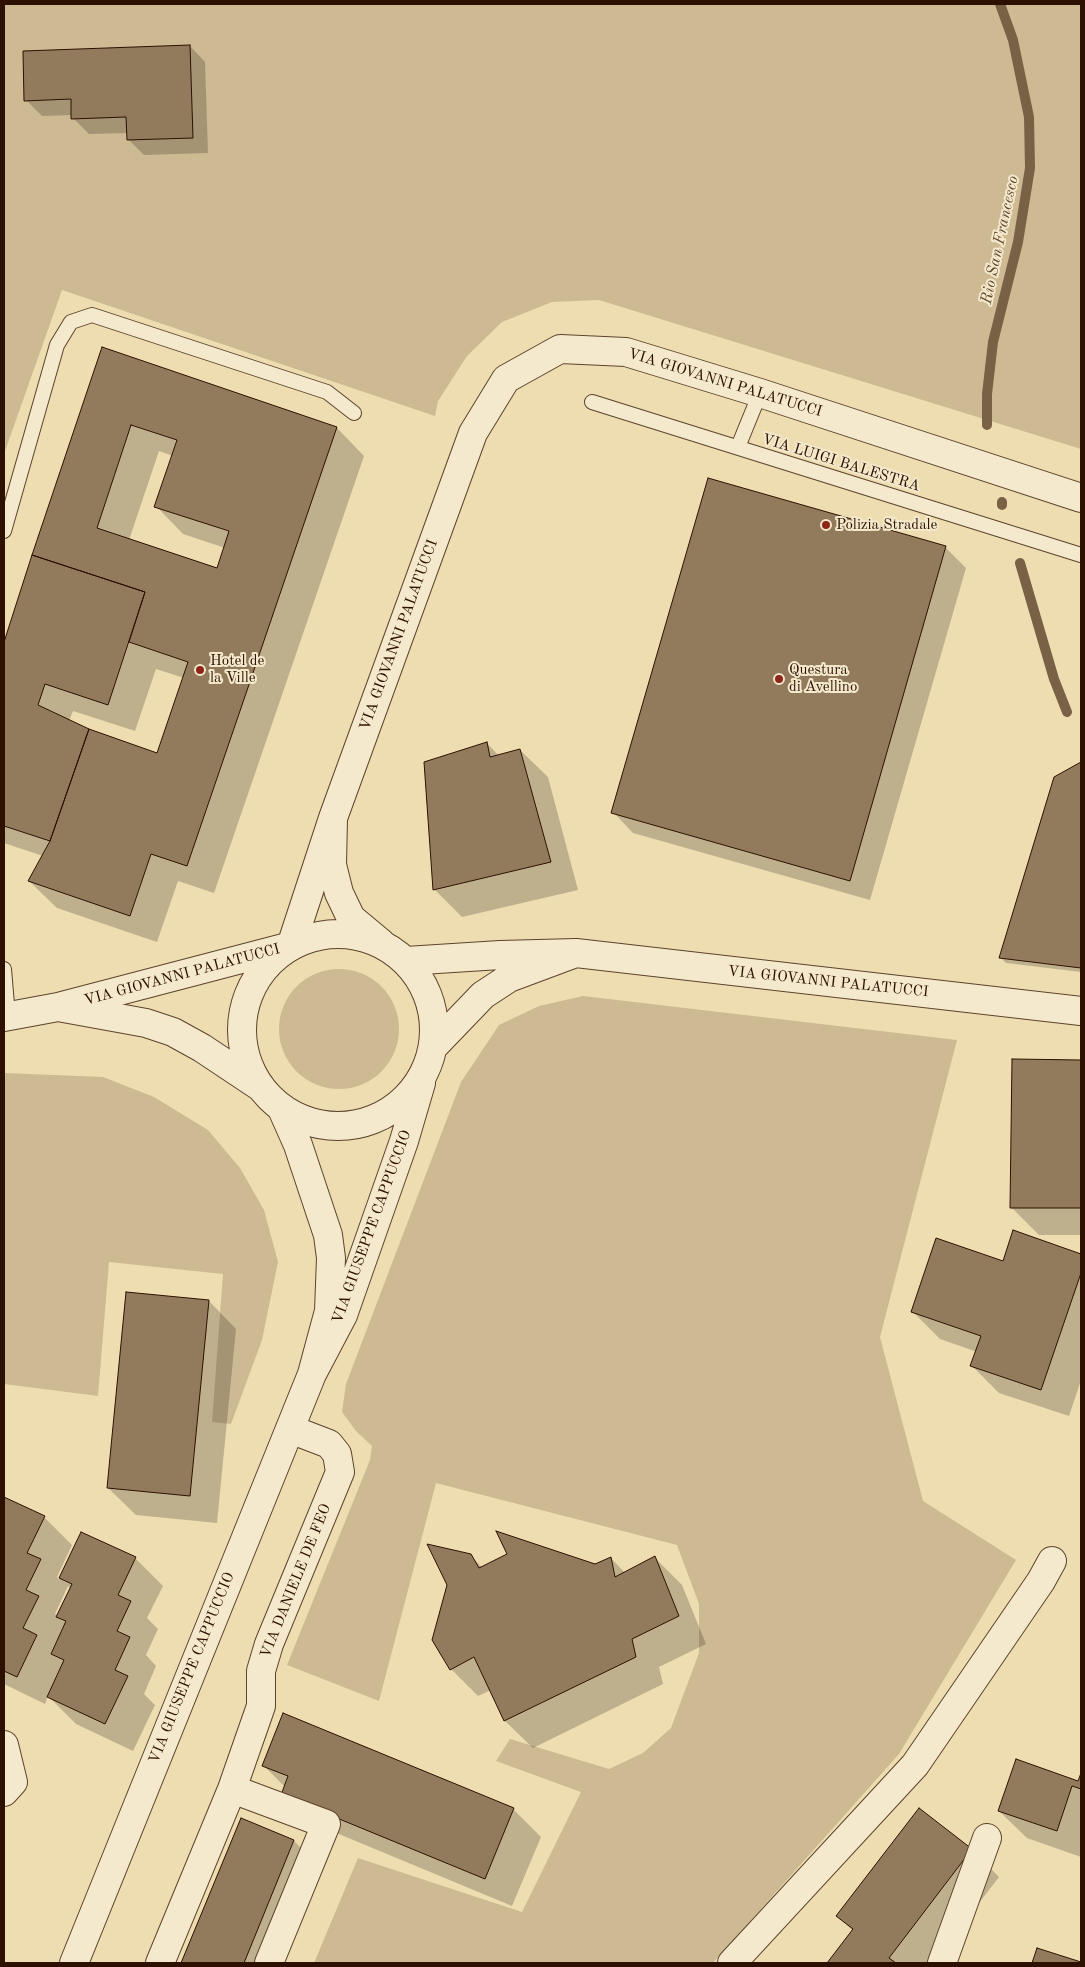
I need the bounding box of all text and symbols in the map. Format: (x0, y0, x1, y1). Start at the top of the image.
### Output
water label: Rio San Francesco (977, 174, 1023, 306)
street label: VIA GIOVANNI PALATUCCI (626, 345, 824, 421)
street label: VIA LUIGI BALESTRA (760, 430, 922, 496)
place label: Polizia Stradale (836, 516, 938, 534)
marker: Polizia Stradale (820, 519, 832, 531)
street label: VIA GIOVANNI PALATUCCI (356, 537, 442, 733)
place label: Hotel de la Ville (210, 652, 264, 687)
place label: Questura di Avellino (789, 661, 857, 696)
marker: Hotel de la Ville (194, 664, 206, 676)
marker: Questura di Avellino (773, 673, 785, 685)
street label: VIA GIOVANNI PALATUCCI (82, 940, 282, 1010)
street label: VIA GIOVANNI PALATUCCI (727, 962, 929, 1002)
street label: VIA GIUSEPPE CAPPUCCIO (329, 1128, 415, 1326)
street label: VIA DANIELE DE FEO (257, 1501, 335, 1661)
street label: VIA GIUSEPPE CAPPUCCIO (145, 1570, 239, 1766)

